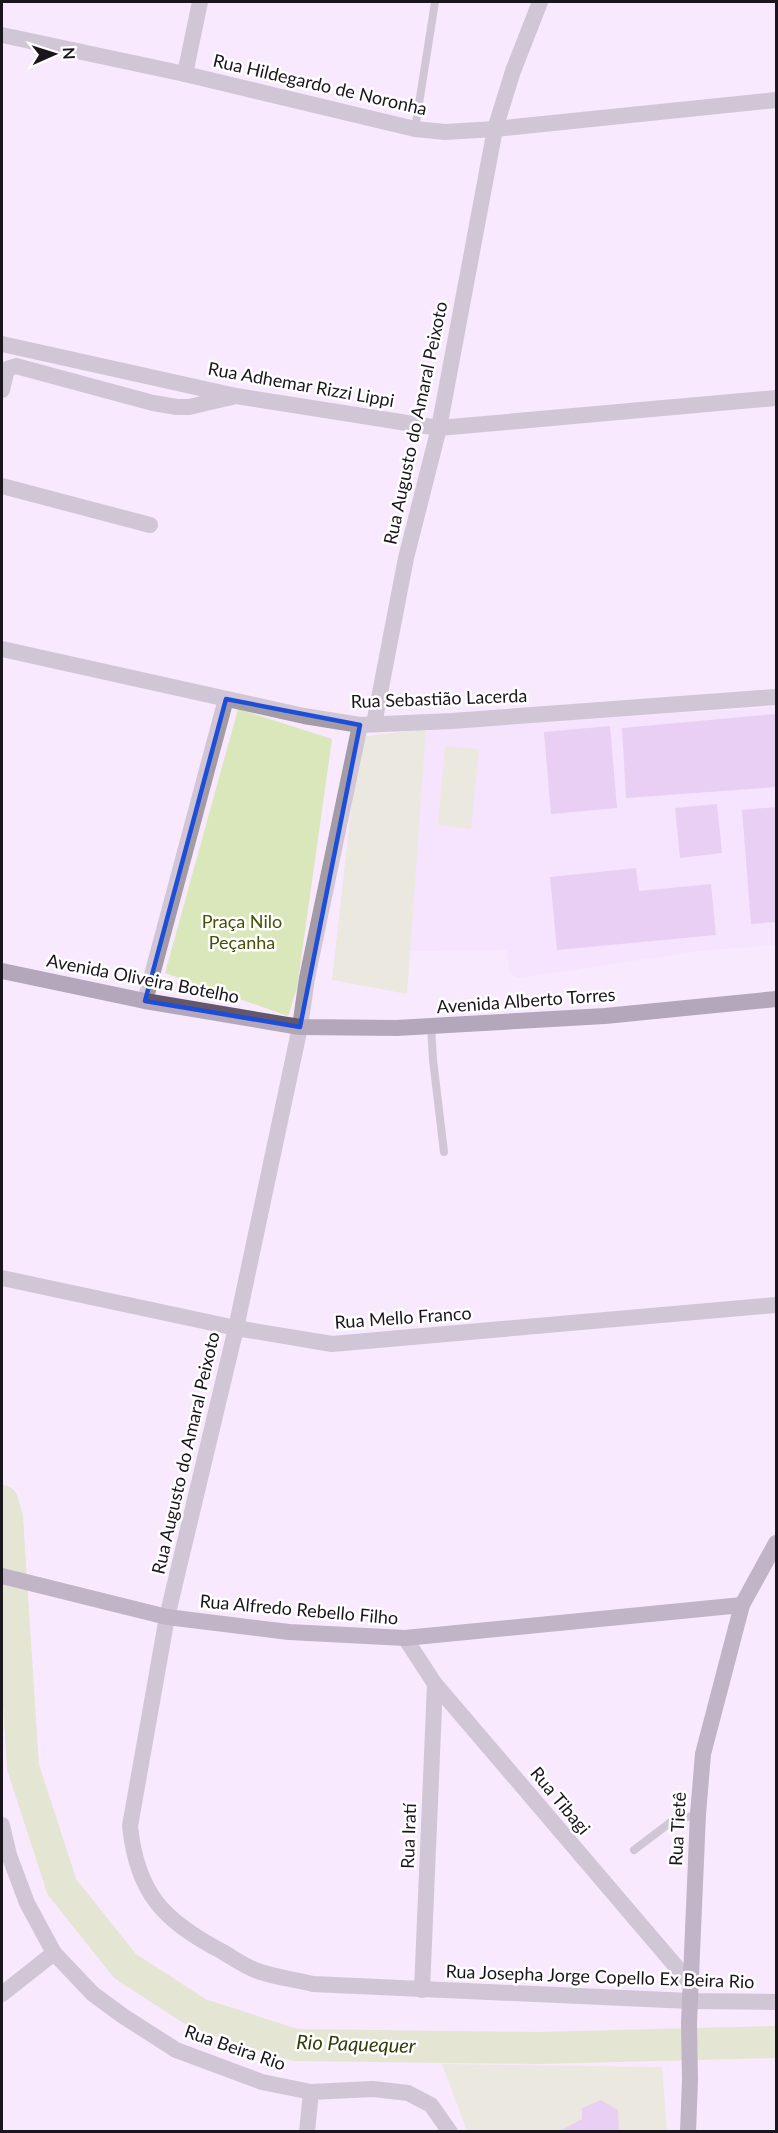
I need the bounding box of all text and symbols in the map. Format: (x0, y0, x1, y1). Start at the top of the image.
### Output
north arrow (24, 24, 84, 84)
text: N (60, 47, 79, 60)
street label: Rua Hildegardo de Noronha (211, 49, 429, 119)
street label: Rua Augusto do Amaral Peixoto (378, 299, 452, 546)
street label: Rua Adhemar Rizzi Lippi (206, 357, 396, 411)
street label: Rua Sebastião Lacerda (350, 684, 528, 712)
park label: Praça Nilo Peçanha (202, 910, 282, 953)
street label: Avenida Oliveira Botelho (45, 949, 241, 1007)
street label: Avenida Alberto Torres (436, 983, 616, 1017)
street label: Rua Mello Franco (334, 1301, 472, 1333)
street label: Rua Augusto do Amaral Peixoto (146, 1329, 224, 1576)
street label: Rua Alfredo Rebello Filho (199, 1589, 399, 1629)
street label: Rua Tibagi (526, 1762, 595, 1839)
street label: Rua Tietê (664, 1791, 690, 1867)
street label: Rua Iratí (396, 1802, 420, 1869)
street label: Rua Josepha Jorge Copello Ex Beira Rio (445, 1960, 755, 1992)
street label: Rua Beira Rio (182, 2019, 289, 2075)
water label: Rio Paquequer (296, 2029, 417, 2057)

